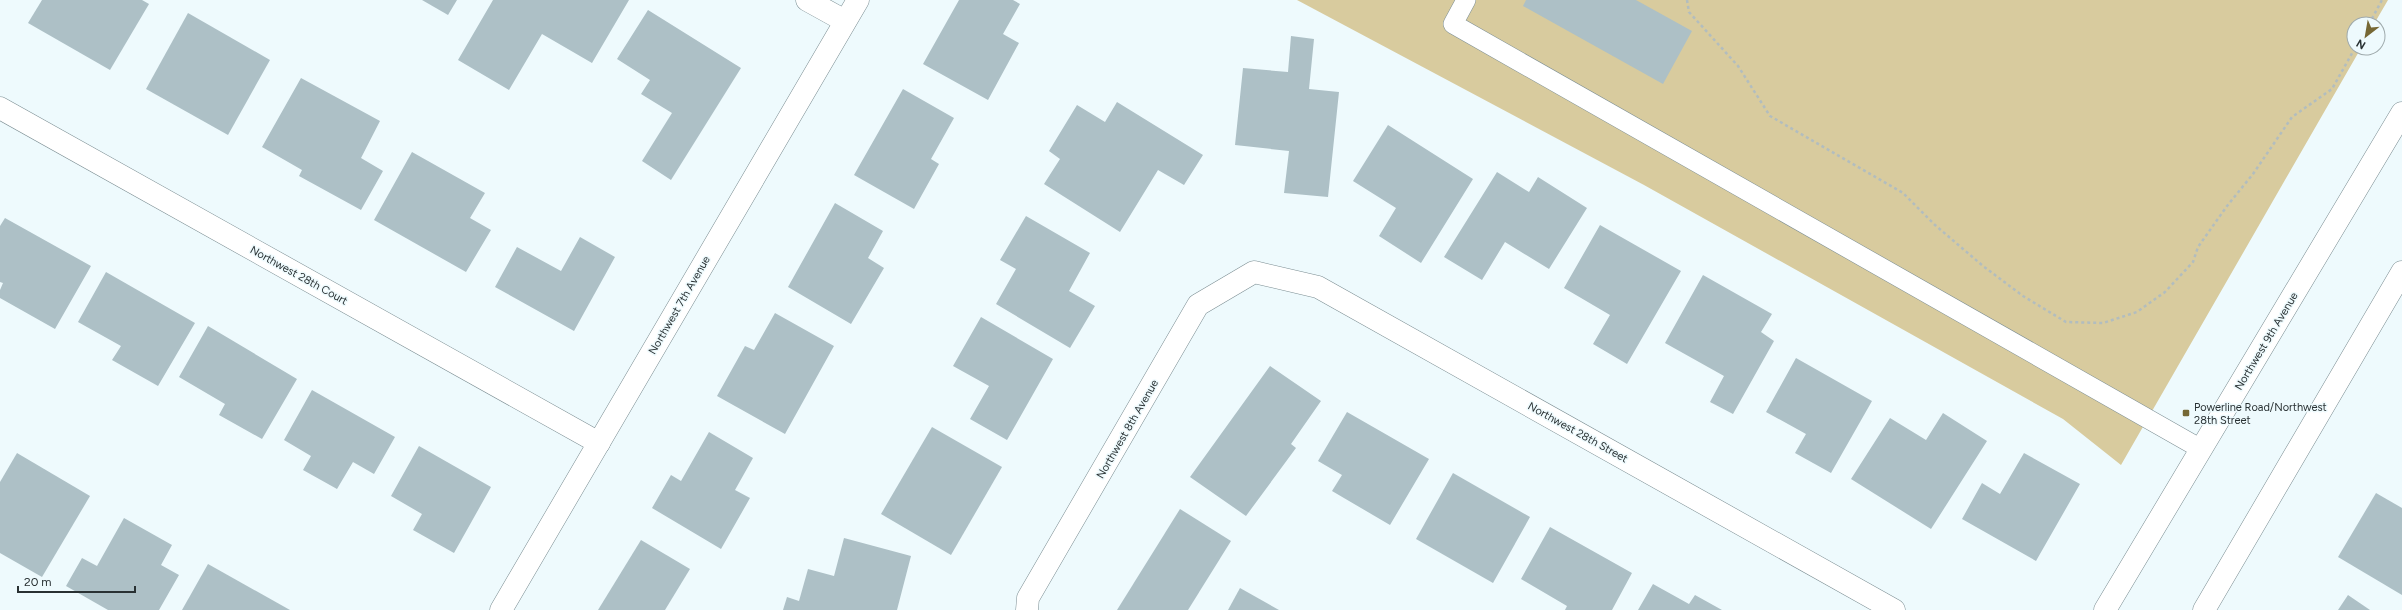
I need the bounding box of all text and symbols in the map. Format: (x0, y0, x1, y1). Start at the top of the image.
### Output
north arrow (2346, 16, 2386, 56)
text: N (2354, 36, 2368, 52)
street label: Northwest 28th Court (248, 243, 350, 308)
street label: Northwest 7th Avenue (646, 254, 713, 357)
street label: Northwest 9th Avenue (2232, 290, 2301, 393)
street label: Northwest 8th Avenue (1094, 377, 1161, 481)
street label: Northwest 28th Street (1526, 400, 1630, 465)
place label: Powerline Road/Northwest 28th Street (2194, 401, 2327, 427)
marker: Powerline Road/Northwest 28th Street (2181, 408, 2191, 418)
scale bar (18, 568, 135, 594)
text: 20 m (24, 575, 52, 589)

